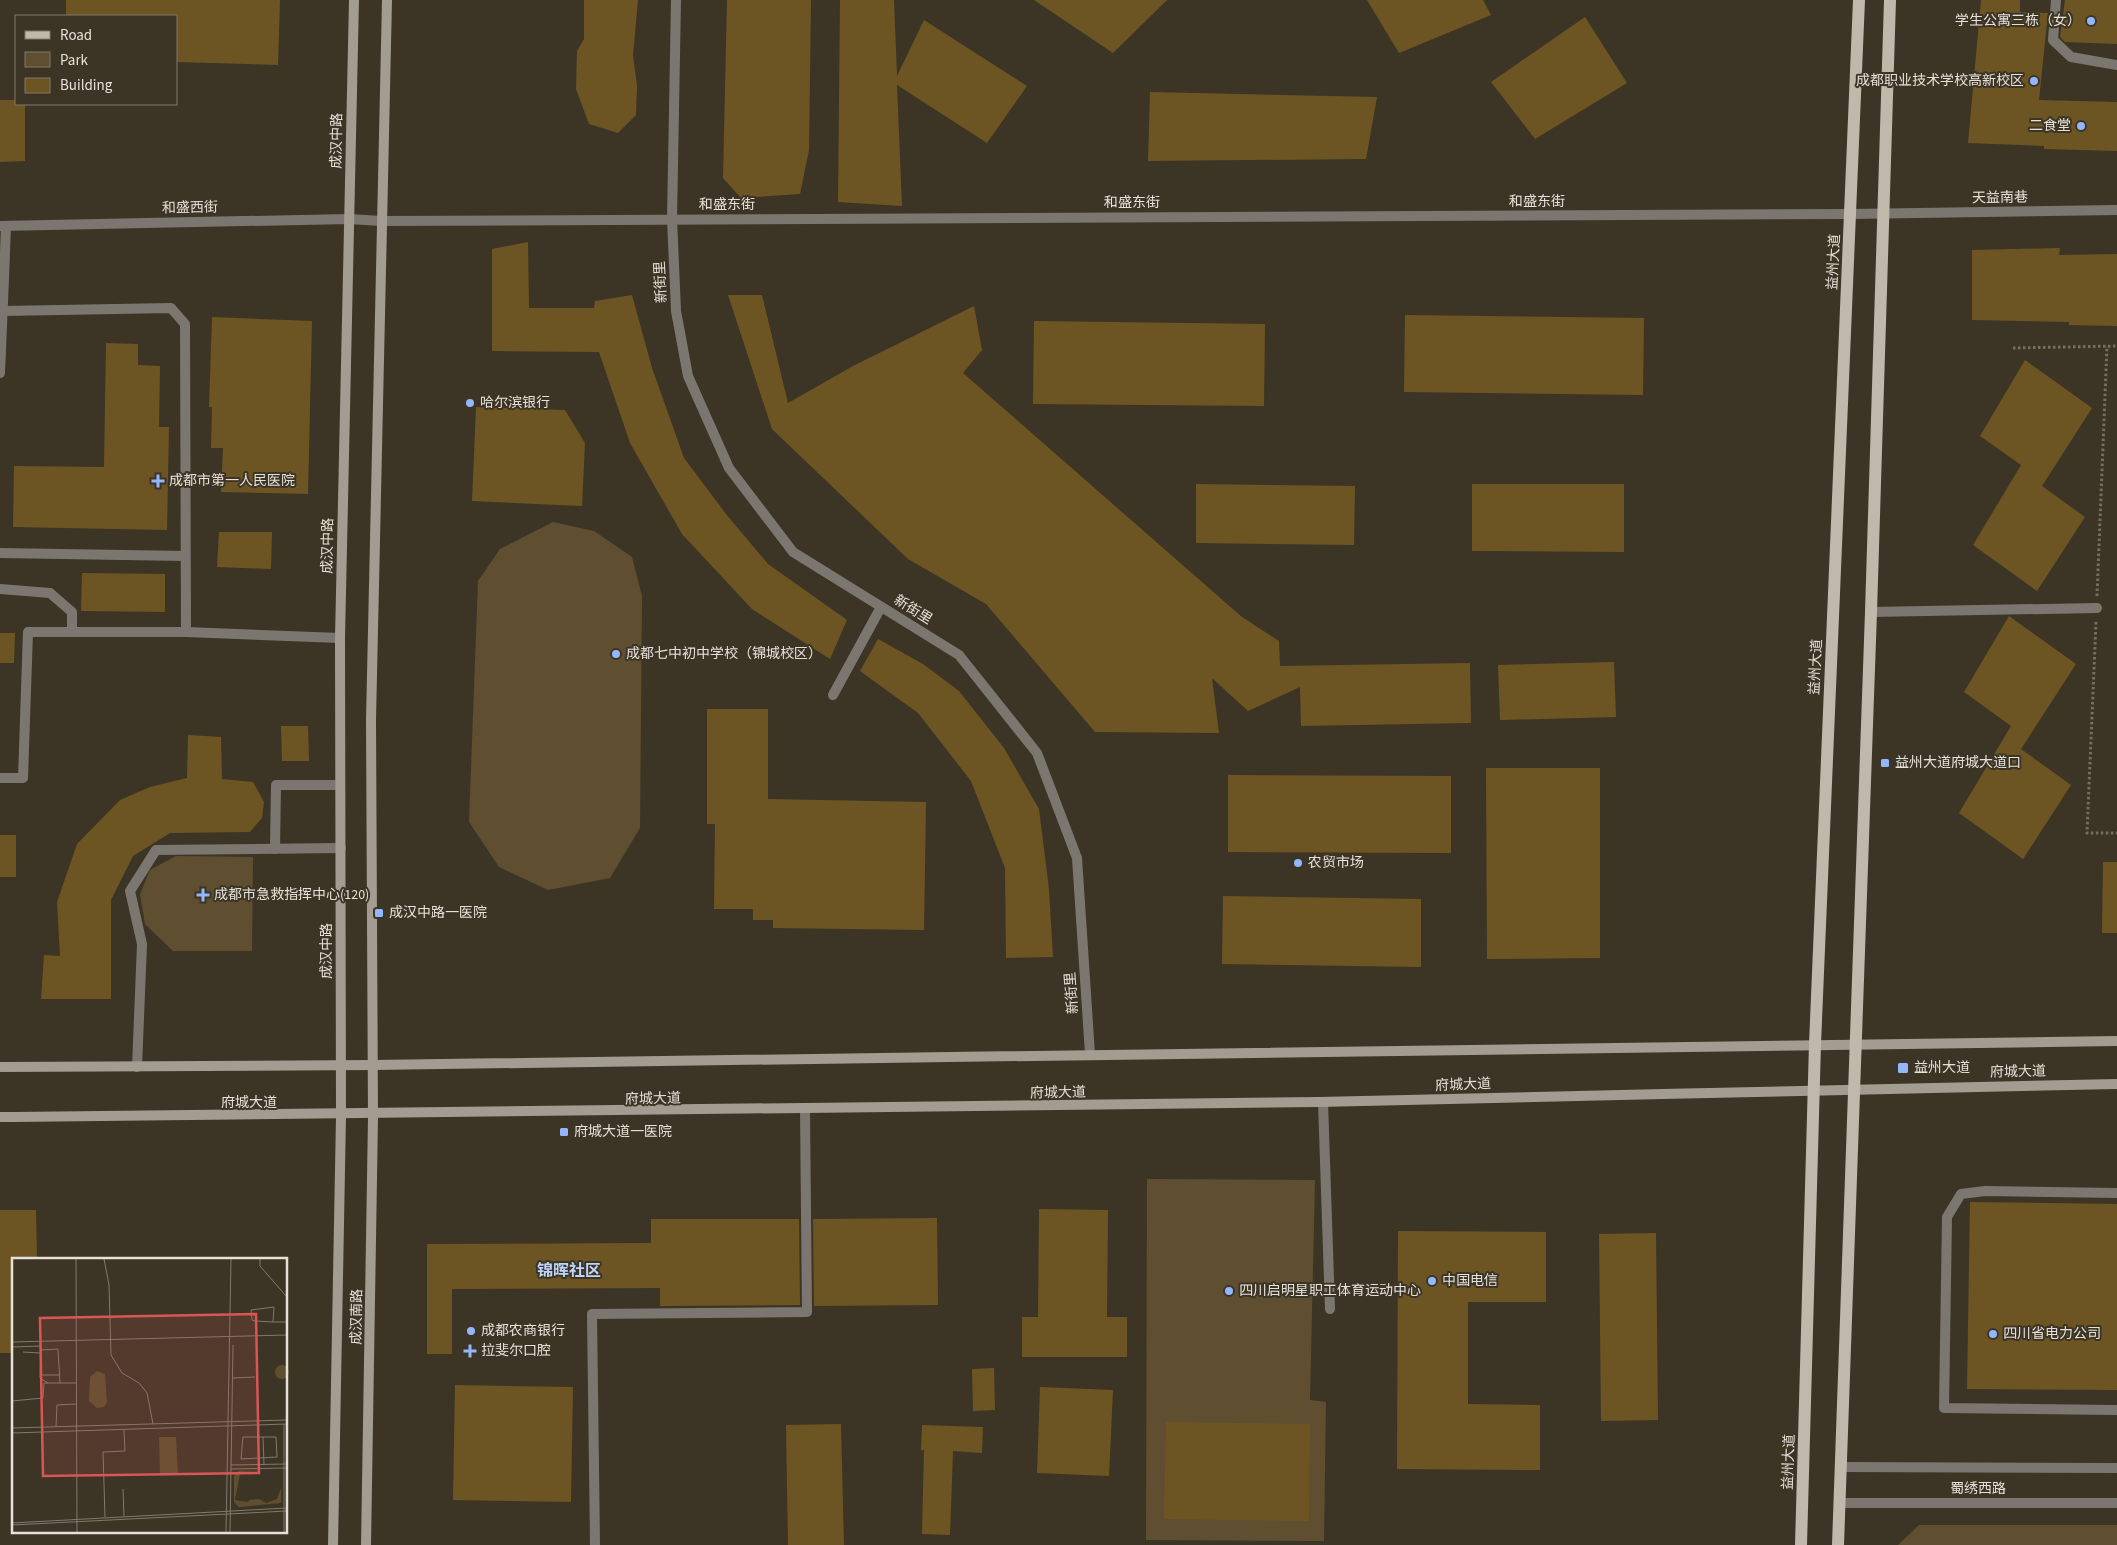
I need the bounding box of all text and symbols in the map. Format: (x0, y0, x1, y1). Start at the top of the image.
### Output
place label: 学生公寓三栋（女） (1955, 11, 2081, 31)
legend (15, 15, 178, 105)
marker: 学生公寓三栋（女） (2085, 15, 2097, 27)
text: Road (60, 25, 92, 46)
text: Park (60, 50, 89, 71)
place label: 成都职业技术学校高新校区 (1856, 71, 2024, 91)
text: Building (60, 75, 113, 96)
marker: 成都职业技术学校高新校区 (2028, 75, 2040, 87)
street label: 成汉中路 (327, 113, 347, 169)
place label: 二食堂 (2029, 116, 2071, 136)
marker: 二食堂 (2075, 120, 2087, 132)
street label: 天益南巷 (1972, 188, 2028, 208)
street label: 和盛东街 (1509, 192, 1565, 212)
street label: 和盛东街 (1104, 193, 1160, 213)
street label: 和盛东街 (699, 195, 755, 215)
street label: 和盛西街 (162, 198, 218, 218)
street label: 益州大道 (1823, 234, 1845, 290)
street label: 新街里 (650, 261, 672, 303)
place label: 哈尔滨银行 (480, 393, 550, 413)
marker: 哈尔滨银行 (464, 397, 476, 409)
place label: 成都市第一人民医院 (169, 471, 295, 491)
marker: 成都市第一人民医院 (151, 474, 165, 488)
street label: 成汉中路 (318, 518, 338, 574)
street label: 新街里 (890, 590, 936, 630)
street label: 益州大道 (1805, 639, 1827, 695)
place label: 成都七中初中学校（锦城校区） (626, 644, 822, 664)
marker: 成都七中初中学校（锦城校区） (610, 648, 622, 660)
place label: 益州大道府城大道口 (1895, 753, 2021, 773)
marker: 益州大道府城大道口 (1879, 757, 1891, 769)
place label: 农贸市场 (1308, 853, 1364, 873)
marker: 农贸市场 (1292, 857, 1304, 869)
place label: 成都市急救指挥中心(120) (214, 885, 369, 905)
marker: 成都市急救指挥中心(120) (196, 888, 210, 902)
place label: 成汉中路一医院 (389, 903, 487, 923)
marker: 成汉中路一医院 (373, 907, 385, 919)
street label: 成汉中路 (317, 923, 337, 979)
street label: 新街里 (1061, 971, 1083, 1015)
place label: 益州大道 (1914, 1058, 1970, 1078)
marker: 益州大道 (1896, 1061, 1910, 1075)
street label: 府城大道 (1990, 1062, 2046, 1082)
street label: 府城大道 (1435, 1074, 1491, 1096)
street label: 府城大道 (1030, 1083, 1086, 1103)
street label: 府城大道 (625, 1089, 681, 1109)
street label: 府城大道 (221, 1093, 277, 1113)
place label: 府城大道一医院 (574, 1122, 672, 1142)
marker: 府城大道一医院 (558, 1126, 570, 1138)
inset map (12, 1258, 288, 1532)
district label: 锦晖社区 (537, 1260, 601, 1282)
place label: 中国电信 (1442, 1271, 1498, 1291)
marker: 中国电信 (1426, 1275, 1438, 1287)
place label: 四川启明星职工体育运动中心 (1239, 1281, 1421, 1301)
marker: 四川启明星职工体育运动中心 (1223, 1285, 1235, 1297)
street label: 成汉南路 (347, 1289, 367, 1345)
place label: 成都农商银行 (481, 1321, 565, 1341)
place label: 四川省电力公司 (2003, 1324, 2101, 1344)
marker: 成都农商银行 (465, 1325, 477, 1337)
marker: 四川省电力公司 (1987, 1328, 1999, 1340)
place label: 拉斐尔口腔 (481, 1341, 551, 1361)
marker: 拉斐尔口腔 (463, 1344, 477, 1358)
street label: 益州大道 (1778, 1434, 1800, 1490)
street label: 蜀绣西路 (1950, 1479, 2006, 1499)

